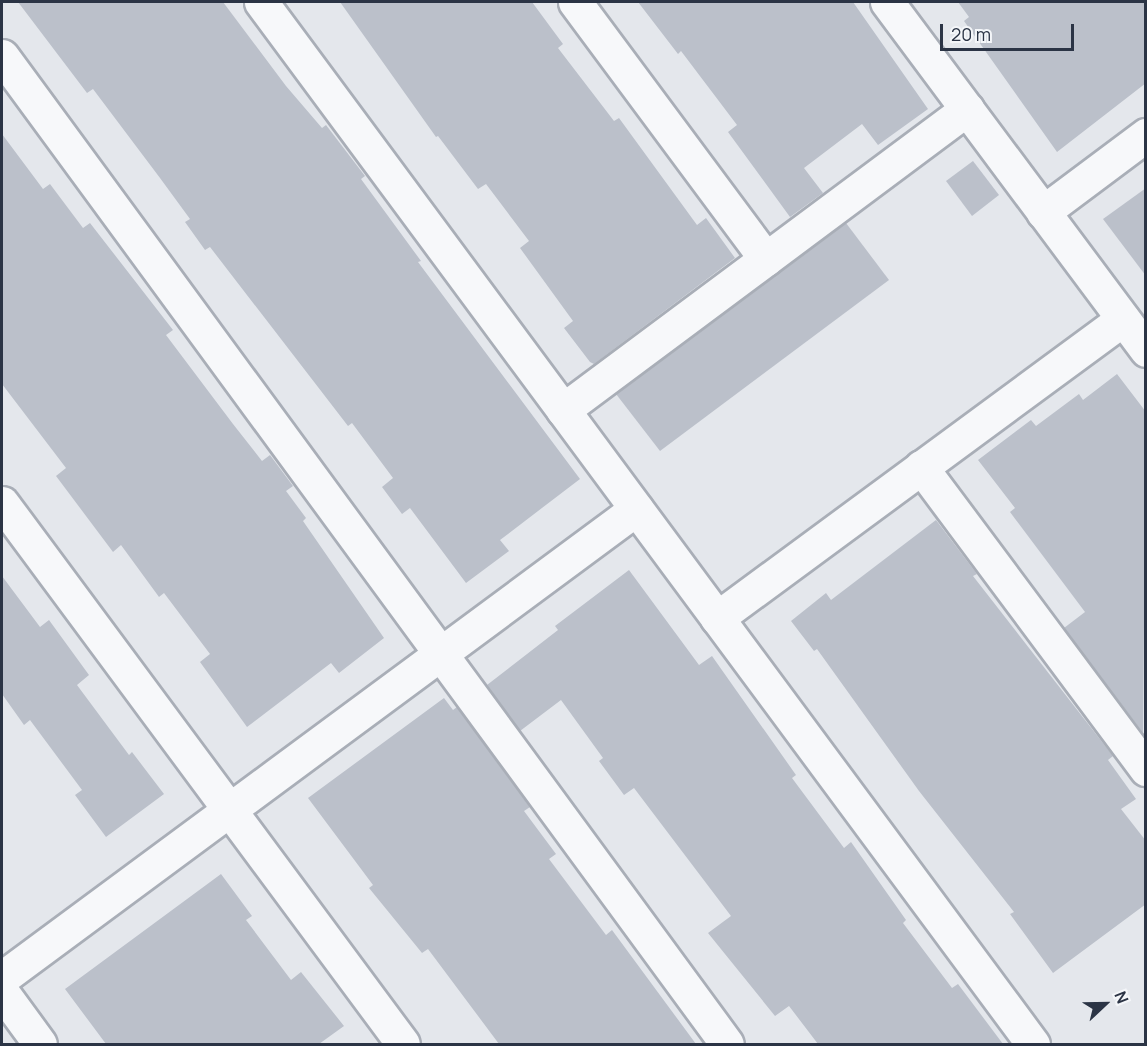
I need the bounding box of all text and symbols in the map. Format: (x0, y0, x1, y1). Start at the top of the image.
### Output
scale bar (943, 12, 1076, 50)
text: 20 m (951, 22, 991, 46)
north arrow (1075, 974, 1135, 1034)
text: N (1109, 988, 1134, 1007)

